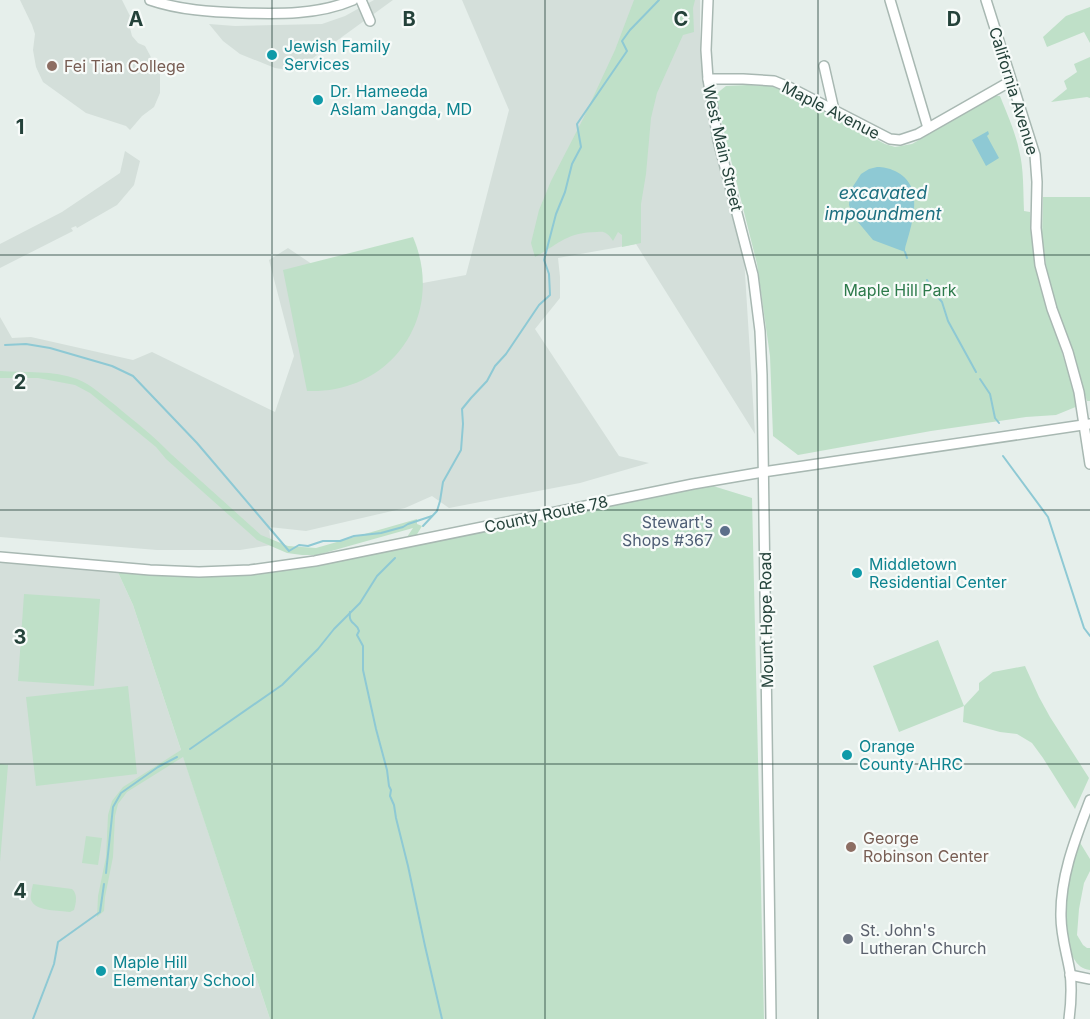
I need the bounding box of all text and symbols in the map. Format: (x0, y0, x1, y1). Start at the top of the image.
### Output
text: A (129, 7, 144, 31)
text: B (402, 7, 416, 31)
text: C (674, 7, 688, 31)
text: D (947, 7, 961, 31)
street label: California Avenue (985, 25, 1043, 157)
place label: Jewish Family Services (284, 36, 390, 74)
marker: Jewish Family Services (265, 48, 279, 62)
place label: Fei Tian College (64, 56, 185, 76)
marker: Fei Tian College (45, 59, 59, 73)
street label: Maple Avenue (779, 77, 883, 143)
place label: Dr. Hameeda Aslam Jangda, MD (330, 81, 472, 119)
street label: West Main Street (699, 83, 747, 213)
marker: Dr. Hameeda Aslam Jangda, MD (311, 93, 325, 107)
text: 1 (16, 115, 24, 139)
water label: excavated impoundment (825, 182, 943, 224)
park label: Maple Hill Park (843, 280, 957, 300)
text: 2 (14, 370, 26, 394)
street label: County Route 78 (482, 491, 610, 537)
place label: Stewart's Shops #367 (622, 512, 713, 550)
marker: Stewart's Shops #367 (718, 524, 732, 538)
street label: Mount Hope Road (755, 552, 777, 688)
place label: Middletown Residential Center (869, 554, 1007, 592)
marker: Middletown Residential Center (850, 566, 864, 580)
text: 3 (14, 625, 26, 649)
place label: Orange County AHRC (859, 736, 963, 774)
marker: Orange County AHRC (840, 748, 854, 762)
place label: George Robinson Center (863, 828, 989, 866)
marker: George Robinson Center (844, 840, 858, 854)
text: 4 (13, 879, 27, 903)
place label: St. John's Lutheran Church (860, 920, 986, 958)
marker: St. John's Lutheran Church (841, 932, 855, 946)
place label: Maple Hill Elementary School (113, 952, 255, 990)
marker: Maple Hill Elementary School (94, 964, 108, 978)

